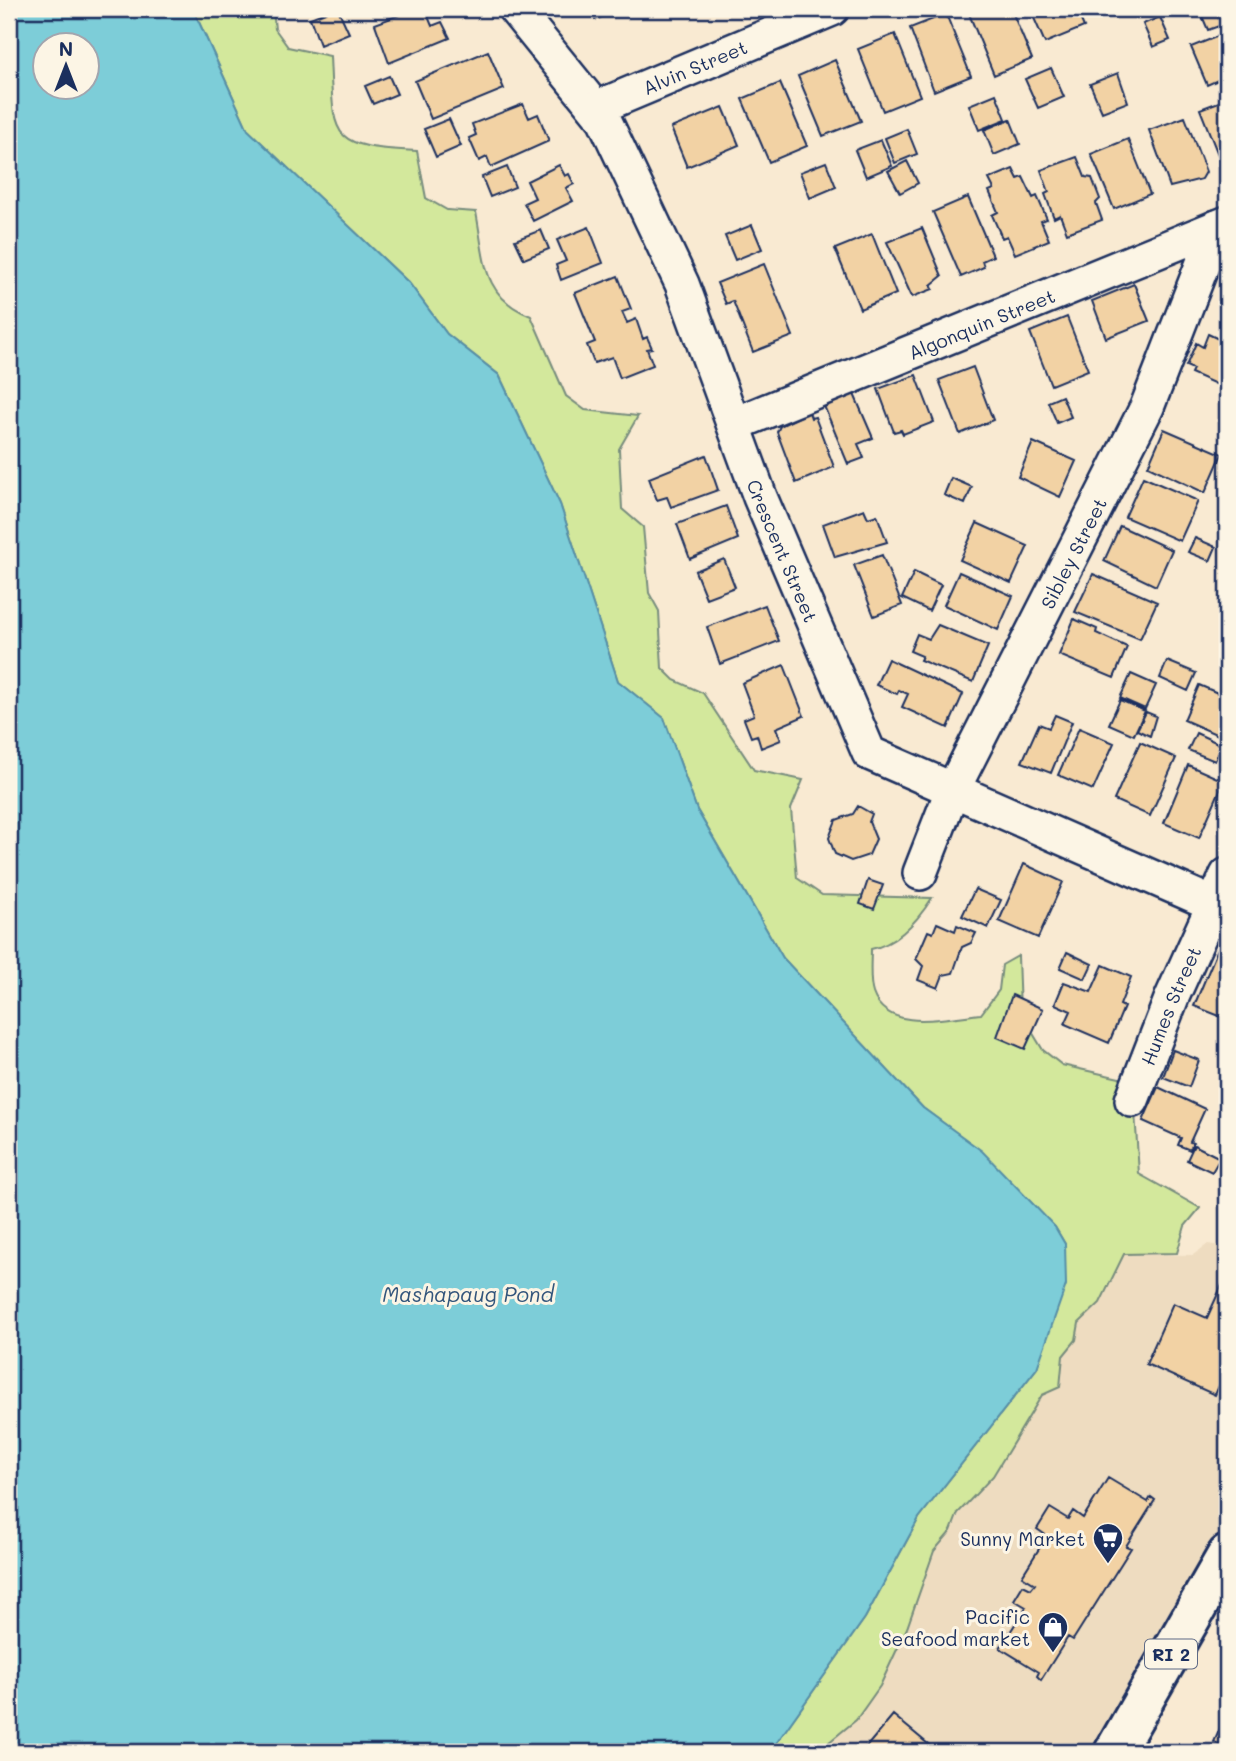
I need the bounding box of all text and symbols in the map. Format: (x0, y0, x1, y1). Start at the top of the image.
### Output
north arrow (32, 32, 102, 102)
street label: Alvin Street (639, 34, 751, 100)
text: N (59, 36, 73, 61)
street label: Algonquin Street (904, 282, 1058, 365)
street label: Crescent Street (742, 476, 824, 626)
street label: Sibley Street (1034, 493, 1112, 613)
street label: Humes Street (1134, 942, 1206, 1069)
water label: Mashapaug Pond (382, 1280, 555, 1307)
supermarket icon: Sunny Market (1091, 1521, 1125, 1565)
place label: Sunny Market (960, 1526, 1085, 1551)
place label: Pacific Seafood market (881, 1604, 1030, 1651)
shop icon: Pacific Seafood market (1036, 1610, 1070, 1654)
road number: RI 2 (1145, 1639, 1197, 1668)

